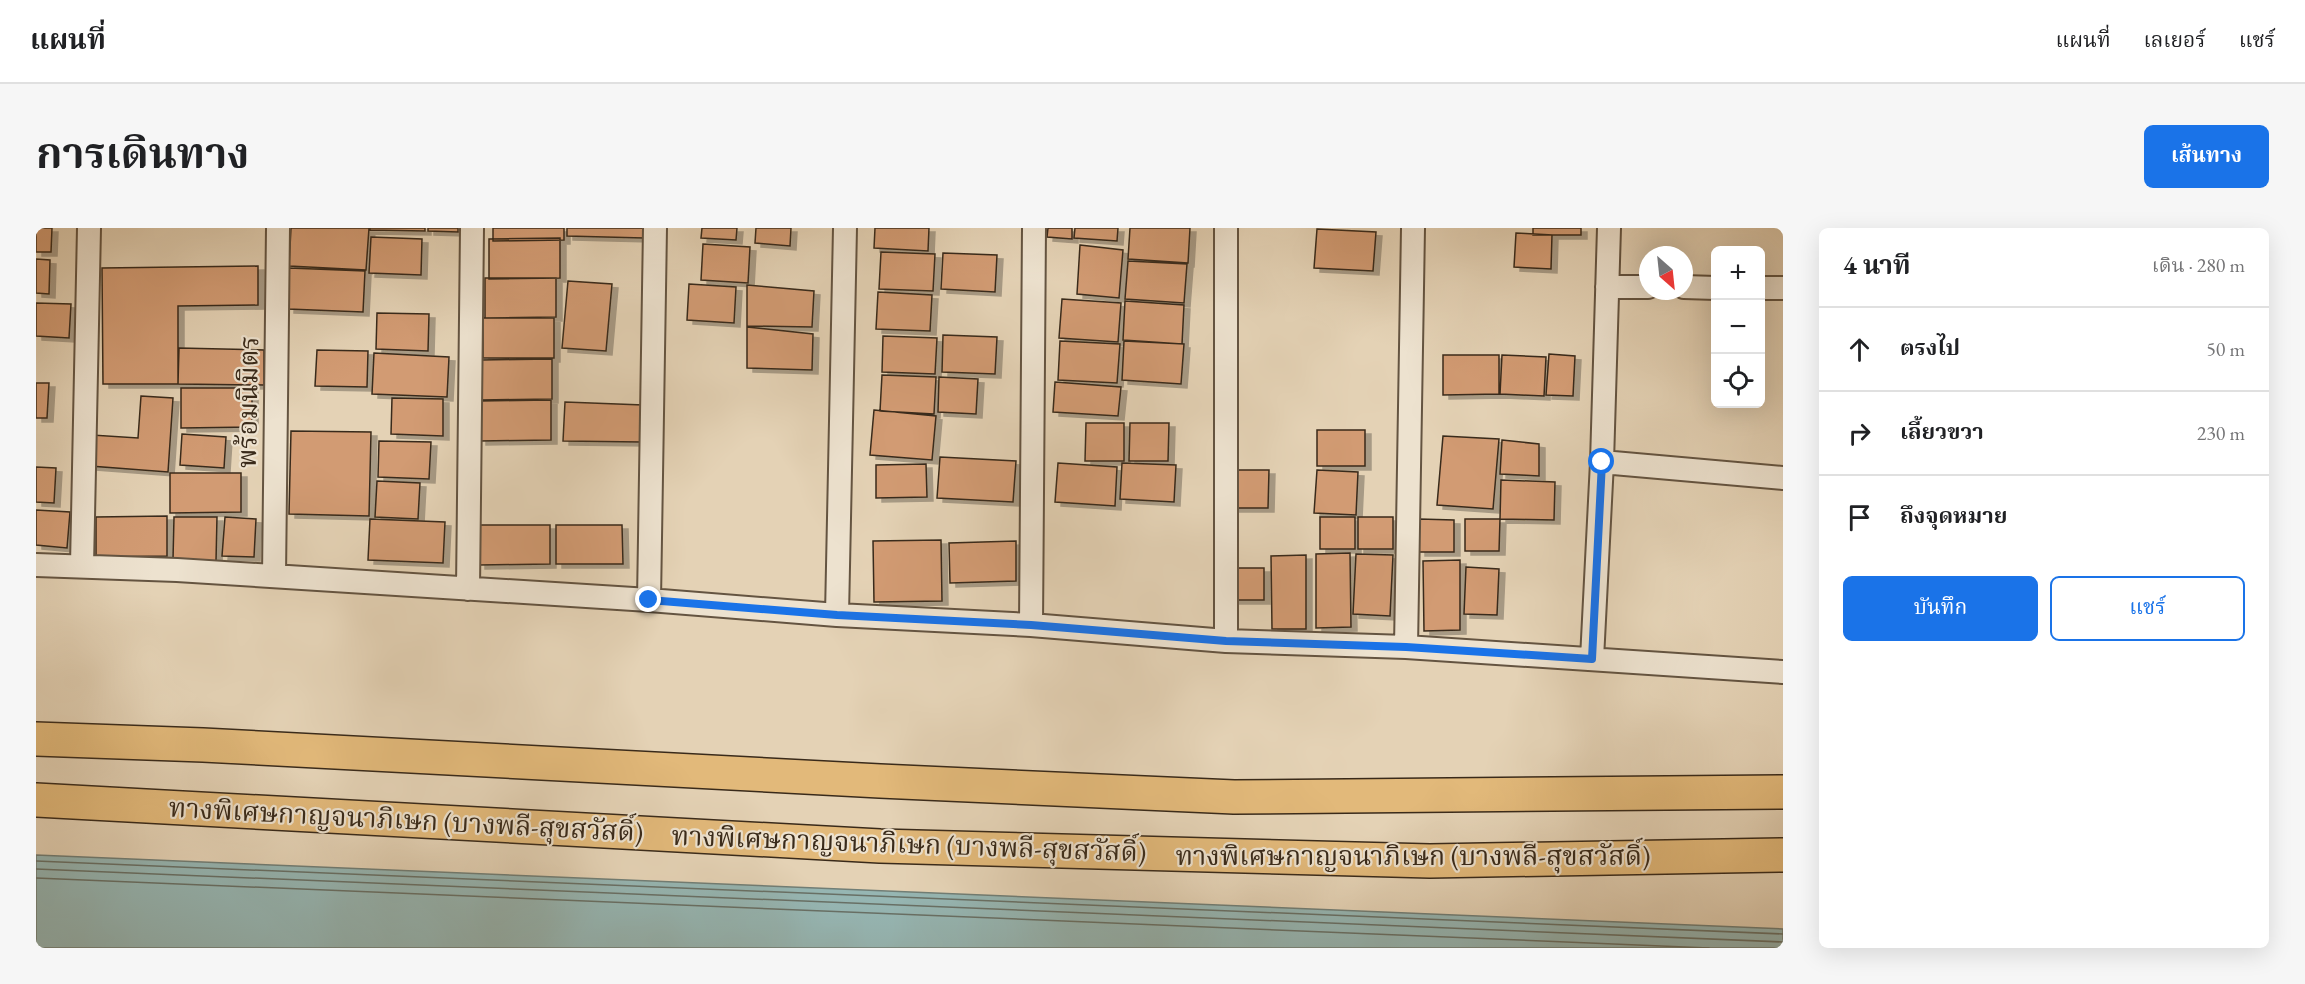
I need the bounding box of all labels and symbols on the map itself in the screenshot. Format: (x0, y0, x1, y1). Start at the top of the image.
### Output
north arrow (1639, 246, 1693, 300)
street label: พร้อมนิมิตร (229, 335, 266, 468)
route start (1588, 448, 1614, 474)
route end (635, 586, 661, 612)
street label: ทางพิเศษกาญจนาภิเษก (บางพลี-สุขสวัสดิ์) (168, 788, 644, 850)
street label: ทางพิเศษกาญจนาภิเษก (บางพลี-สุขสวัสดิ์) (671, 816, 1147, 870)
street label: ทางพิเศษกาญจนาภิเษก (บางพลี-สุขสวัสดิ์) (1175, 837, 1651, 874)

